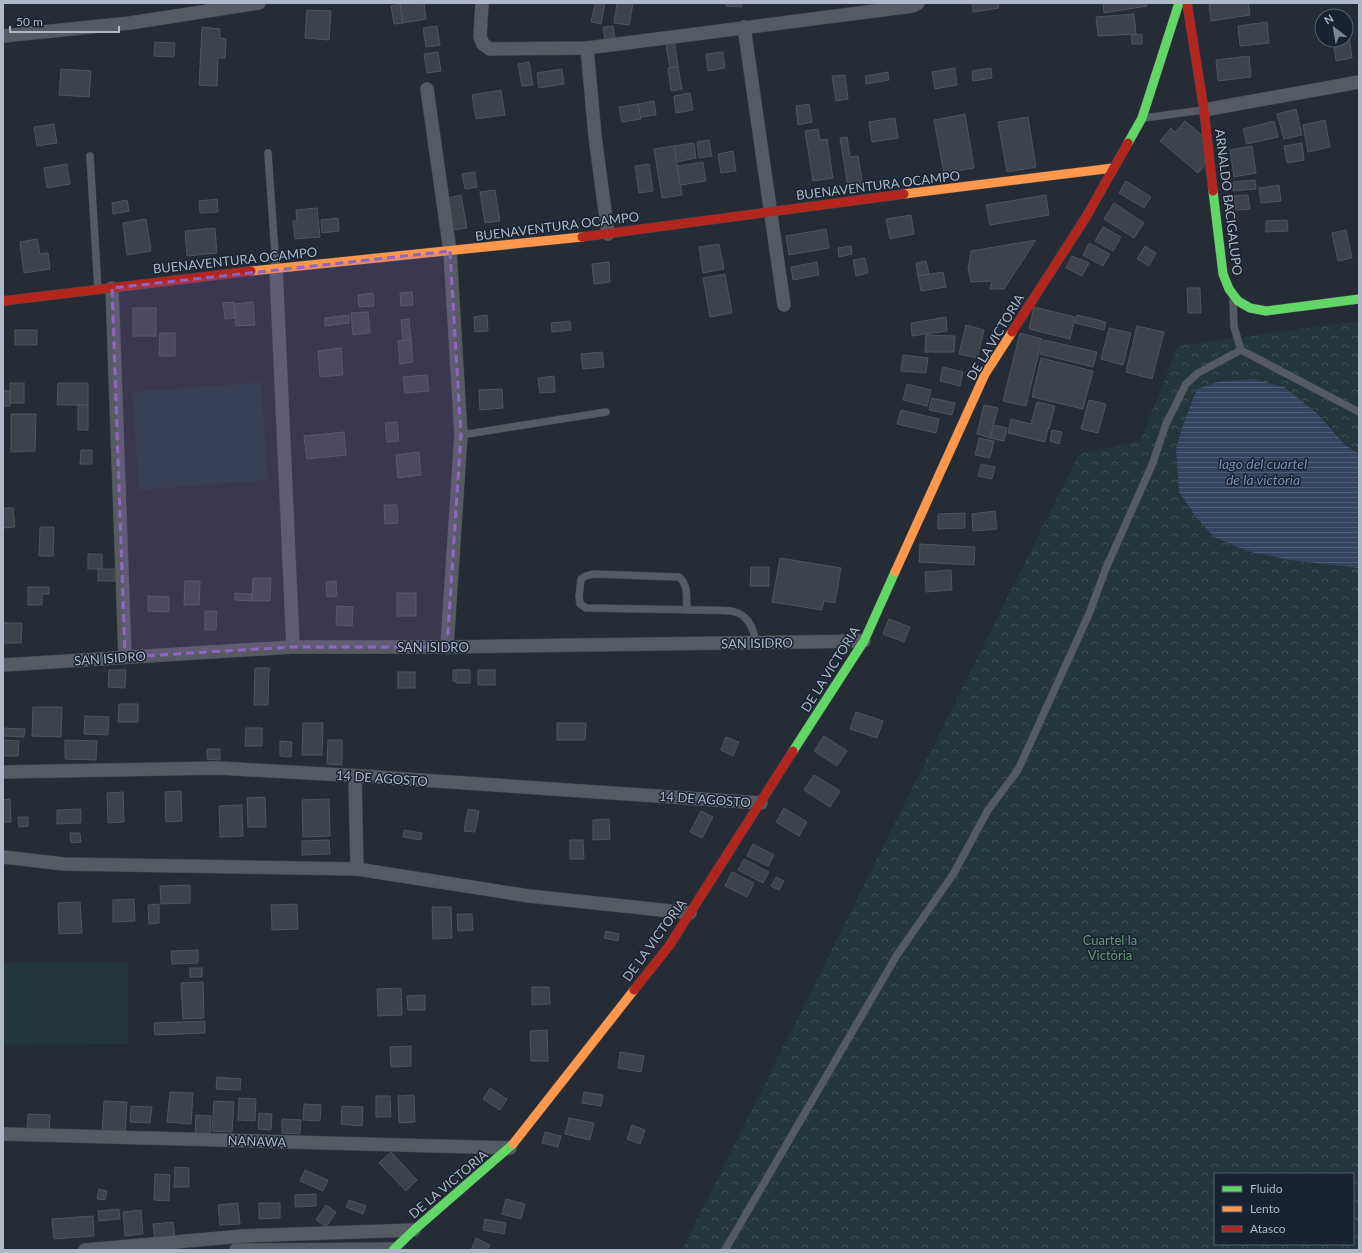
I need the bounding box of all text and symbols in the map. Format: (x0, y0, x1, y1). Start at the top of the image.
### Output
scale bar (10, 8, 119, 34)
north arrow (1314, 8, 1354, 48)
text: N (1322, 11, 1336, 27)
text: 50 m (16, 14, 43, 29)
street label: ARNALDO BACIGALUPO (1212, 128, 1246, 276)
street label: BUENAVENTURA OCAMPO (795, 167, 961, 203)
street label: BUENAVENTURA OCAMPO (474, 208, 640, 244)
street label: BUENAVENTURA OCAMPO (152, 243, 318, 277)
street label: DE LA VICTORIA (963, 291, 1027, 383)
water label: lago del cuartel de la victoria (1219, 455, 1307, 488)
street label: DE LA VICTORIA (797, 623, 863, 715)
street label: SAN ISIDRO (721, 634, 793, 652)
street label: SAN ISIDRO (397, 639, 469, 655)
street label: SAN ISIDRO (74, 648, 146, 668)
street label: 14 DE AGOSTO (336, 767, 428, 789)
street label: 14 DE AGOSTO (659, 788, 751, 810)
street label: DE LA VICTORIA (619, 896, 689, 984)
park label: Cuartel la Victória (1083, 932, 1137, 963)
street label: NANAWA (227, 1132, 287, 1150)
street label: DE LA VICTORIA (405, 1146, 491, 1222)
legend (1214, 1173, 1354, 1245)
text: Fluido (1250, 1181, 1283, 1196)
text: Lento (1250, 1201, 1280, 1216)
text: Atasco (1250, 1221, 1286, 1236)

